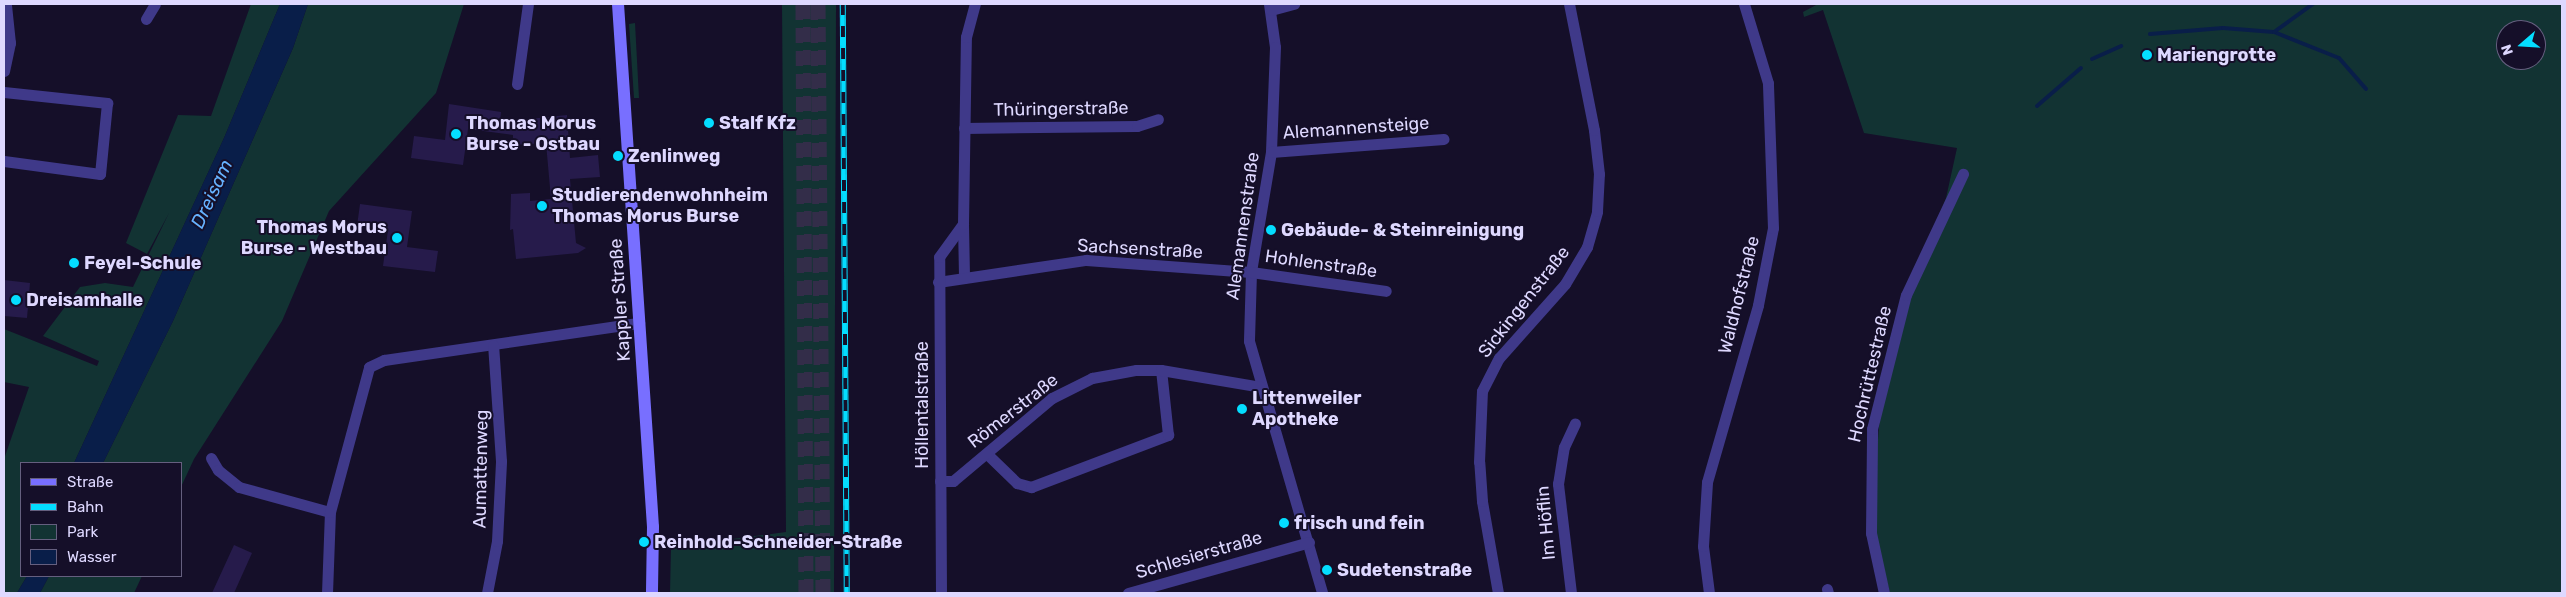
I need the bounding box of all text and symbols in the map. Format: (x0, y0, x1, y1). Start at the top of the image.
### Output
north arrow (2496, 20, 2546, 70)
text: N (2498, 42, 2517, 57)
place label: Mariengrotte (2157, 44, 2276, 66)
marker: Mariengrotte (2141, 49, 2153, 61)
street label: Thüringerstraße (993, 97, 1129, 121)
place label: Stalf Kfz (719, 112, 796, 134)
street label: Alemannensteige (1282, 112, 1430, 144)
place label: Thomas Morus Burse - Ostbau (466, 113, 600, 156)
marker: Stalf Kfz (703, 117, 715, 129)
marker: Thomas Morus Burse - Ostbau (450, 128, 462, 140)
place label: Zenlinweg (628, 145, 720, 167)
marker: Zenlinweg (612, 150, 624, 162)
street label: Alemannenstraße (1222, 151, 1264, 301)
water label: Dreisam (186, 156, 238, 232)
place label: Studierendenwohnheim Thomas Morus Burse (552, 185, 768, 228)
marker: Studierendenwohnheim Thomas Morus Burse (536, 200, 548, 212)
place label: Thomas Morus Burse - Westbau (241, 217, 387, 260)
place label: Gebäude- & Steinreinigung (1281, 219, 1524, 241)
marker: Gebäude- & Steinreinigung (1265, 224, 1277, 236)
marker: Thomas Morus Burse - Westbau (391, 232, 403, 244)
street label: Waldhofstraße (1714, 234, 1764, 356)
street label: Sachsenstraße (1077, 235, 1203, 263)
street label: Kappler Straße (605, 238, 635, 362)
street label: Sickingenstraße (1474, 242, 1574, 362)
street label: Hohlenstraße (1264, 245, 1378, 283)
place label: Feyel-Schule (84, 252, 202, 274)
marker: Feyel-Schule (68, 257, 80, 269)
place label: Dreisamhalle (26, 289, 143, 311)
marker: Dreisamhalle (10, 294, 22, 306)
street label: Hochrüttestraße (1844, 304, 1896, 444)
street label: Höllentalstraße (911, 341, 933, 469)
street label: Römerstraße (964, 369, 1062, 453)
place label: Littenweiler Apotheke (1252, 388, 1361, 430)
marker: Littenweiler Apotheke (1236, 403, 1248, 415)
street label: Aumattenweg (469, 410, 493, 528)
legend (20, 462, 182, 577)
text: Straße (67, 473, 113, 491)
street label: Im Höflin (1532, 485, 1560, 561)
text: Bahn (67, 498, 104, 516)
place label: frisch und fein (1294, 512, 1425, 534)
marker: frisch und fein (1278, 517, 1290, 529)
text: Park (67, 523, 98, 541)
street label: Schlesierstraße (1133, 527, 1265, 583)
place label: Reinhold-Schneider-Straße (654, 531, 903, 553)
marker: Reinhold-Schneider-Straße (638, 536, 650, 548)
text: Wasser (67, 548, 116, 566)
place label: Sudetenstraße (1337, 559, 1472, 581)
marker: Sudetenstraße (1321, 564, 1333, 576)

